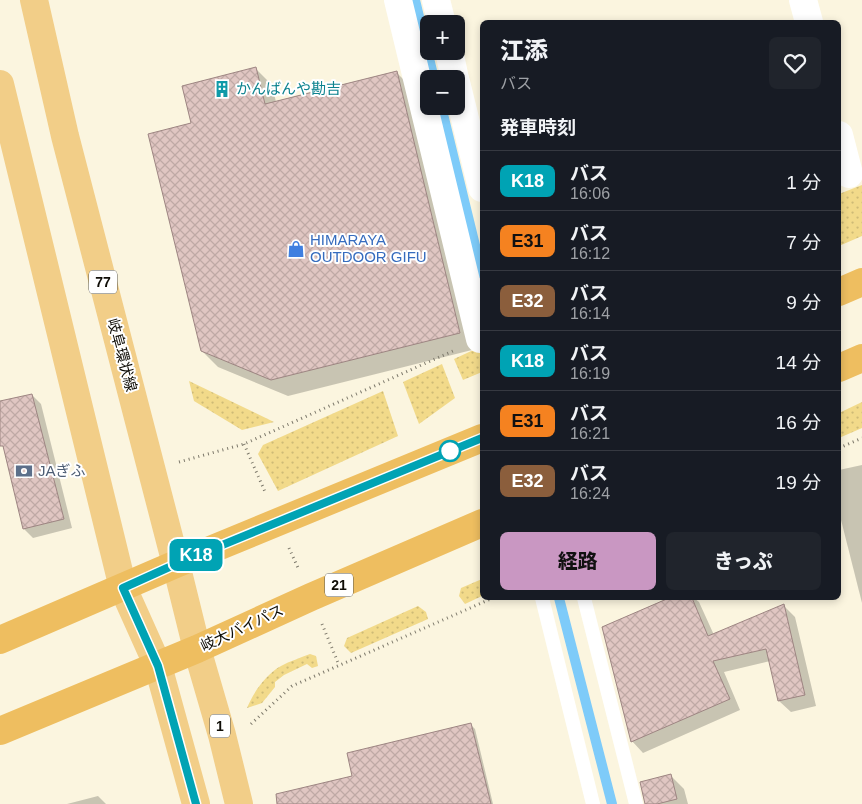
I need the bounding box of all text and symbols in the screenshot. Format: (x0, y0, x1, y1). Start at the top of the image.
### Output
map controls (420, 15, 465, 115)
button: + (420, 15, 465, 60)
text: 江添 (500, 37, 548, 64)
button: heart (769, 37, 821, 89)
button: − (420, 70, 465, 115)
text: バス (500, 75, 532, 92)
building icon: かんばんや勘吉 (212, 79, 232, 99)
place label: かんばんや勘吉 (236, 80, 341, 97)
text: 発車時刻 (500, 117, 576, 138)
text: バス (570, 163, 608, 184)
text: K18 (511, 171, 544, 191)
text: 1 分 (786, 172, 821, 193)
text: 16:06 (570, 185, 610, 202)
text: バス (570, 223, 608, 244)
place label: HIMARAYA OUTDOOR GIFU (310, 231, 427, 265)
text: E31 (511, 231, 544, 251)
text: 7 分 (786, 232, 821, 253)
shop icon: HIMARAYA OUTDOOR GIFU (286, 239, 306, 259)
text: 16:12 (570, 245, 610, 262)
road number: 77 (89, 270, 117, 294)
text: バス (570, 283, 608, 304)
text: E32 (511, 291, 544, 311)
text: 9 分 (786, 292, 821, 313)
text: 16:14 (570, 305, 610, 322)
street label: 岐阜環状線 (105, 316, 140, 393)
text: バス (570, 343, 608, 364)
text: K18 (511, 351, 544, 371)
text: 14 分 (776, 352, 821, 373)
text: 16:19 (570, 365, 610, 382)
text: バス (570, 403, 608, 424)
text: E31 (511, 411, 544, 431)
text: 16 分 (776, 412, 821, 433)
text: 16:21 (570, 425, 610, 442)
unlabelled marker (439, 440, 461, 462)
bank icon: JAぎふ (14, 461, 34, 481)
place label: JAぎふ (38, 462, 86, 479)
text: バス (570, 463, 608, 484)
text: E32 (511, 471, 544, 491)
text: 19 分 (776, 472, 821, 493)
text: 16:24 (570, 485, 610, 502)
button: 経路 (500, 532, 656, 590)
button: きっぷ (666, 532, 821, 590)
line badge: K18 (167, 539, 225, 571)
text: K18 (179, 545, 213, 565)
road number: 21 (325, 574, 353, 596)
street label: 岐大バイパス (198, 601, 286, 654)
road number: 1 (210, 714, 230, 738)

